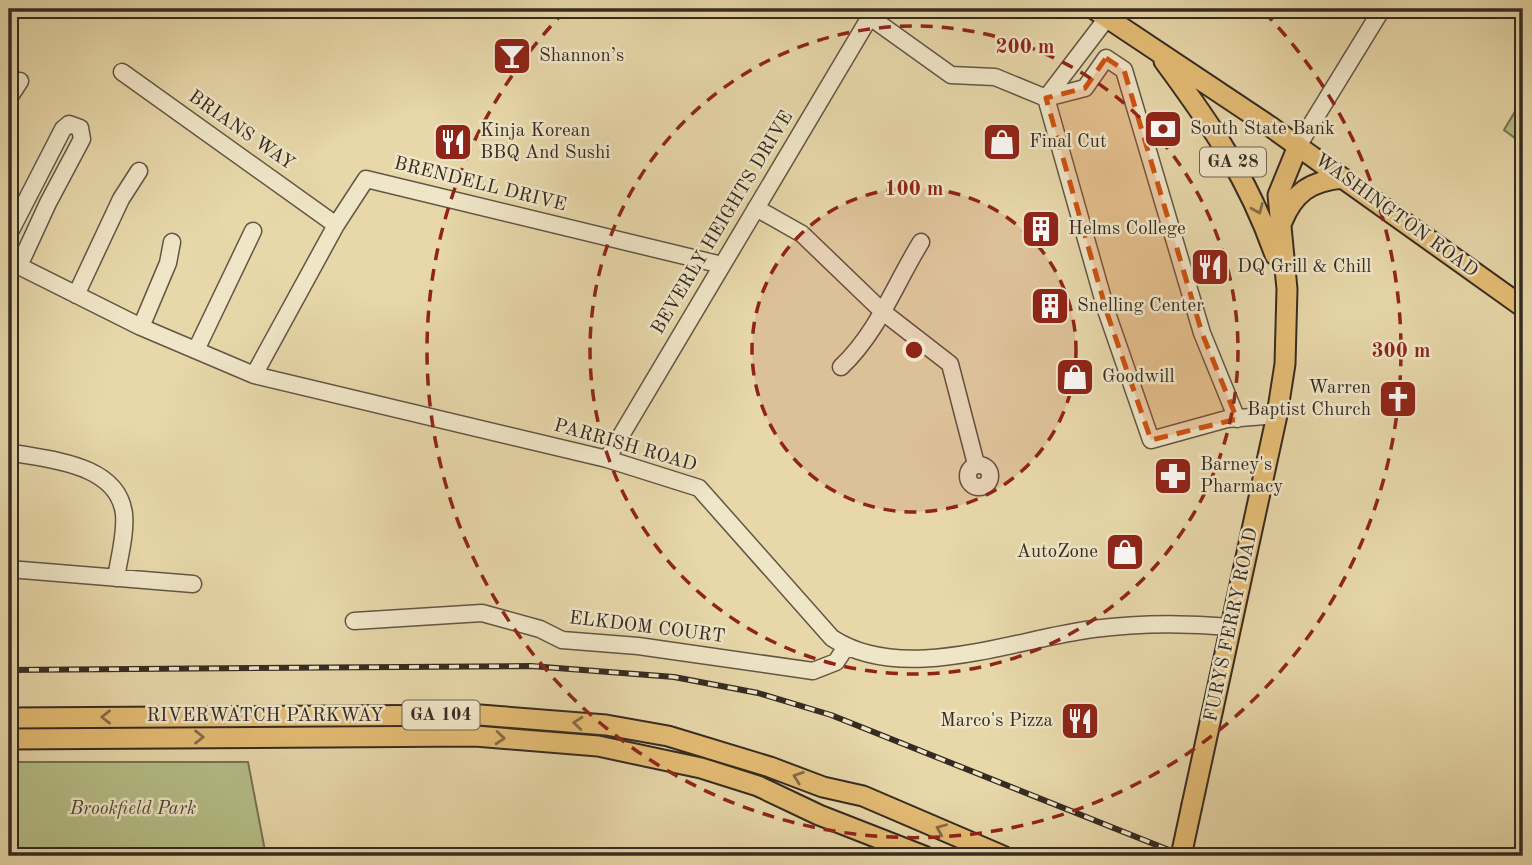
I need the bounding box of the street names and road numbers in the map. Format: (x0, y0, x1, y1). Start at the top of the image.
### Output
street label: BRIANS WAY (185, 88, 297, 174)
street label: BEVERLY HEIGHTS DRIVE (649, 108, 797, 338)
road number: GA 28 (1200, 148, 1266, 176)
street label: WASHINGTON ROAD (1311, 151, 1481, 281)
street label: BRENDELL DRIVE (392, 154, 568, 216)
street label: PARRISH ROAD (551, 416, 699, 476)
street label: FURYS FERRY ROAD (1202, 526, 1262, 724)
street label: ELKDOM COURT (568, 609, 726, 647)
road number: GA 104 (402, 700, 480, 730)
street label: RIVERWATCH PARKWAY (146, 707, 384, 726)

